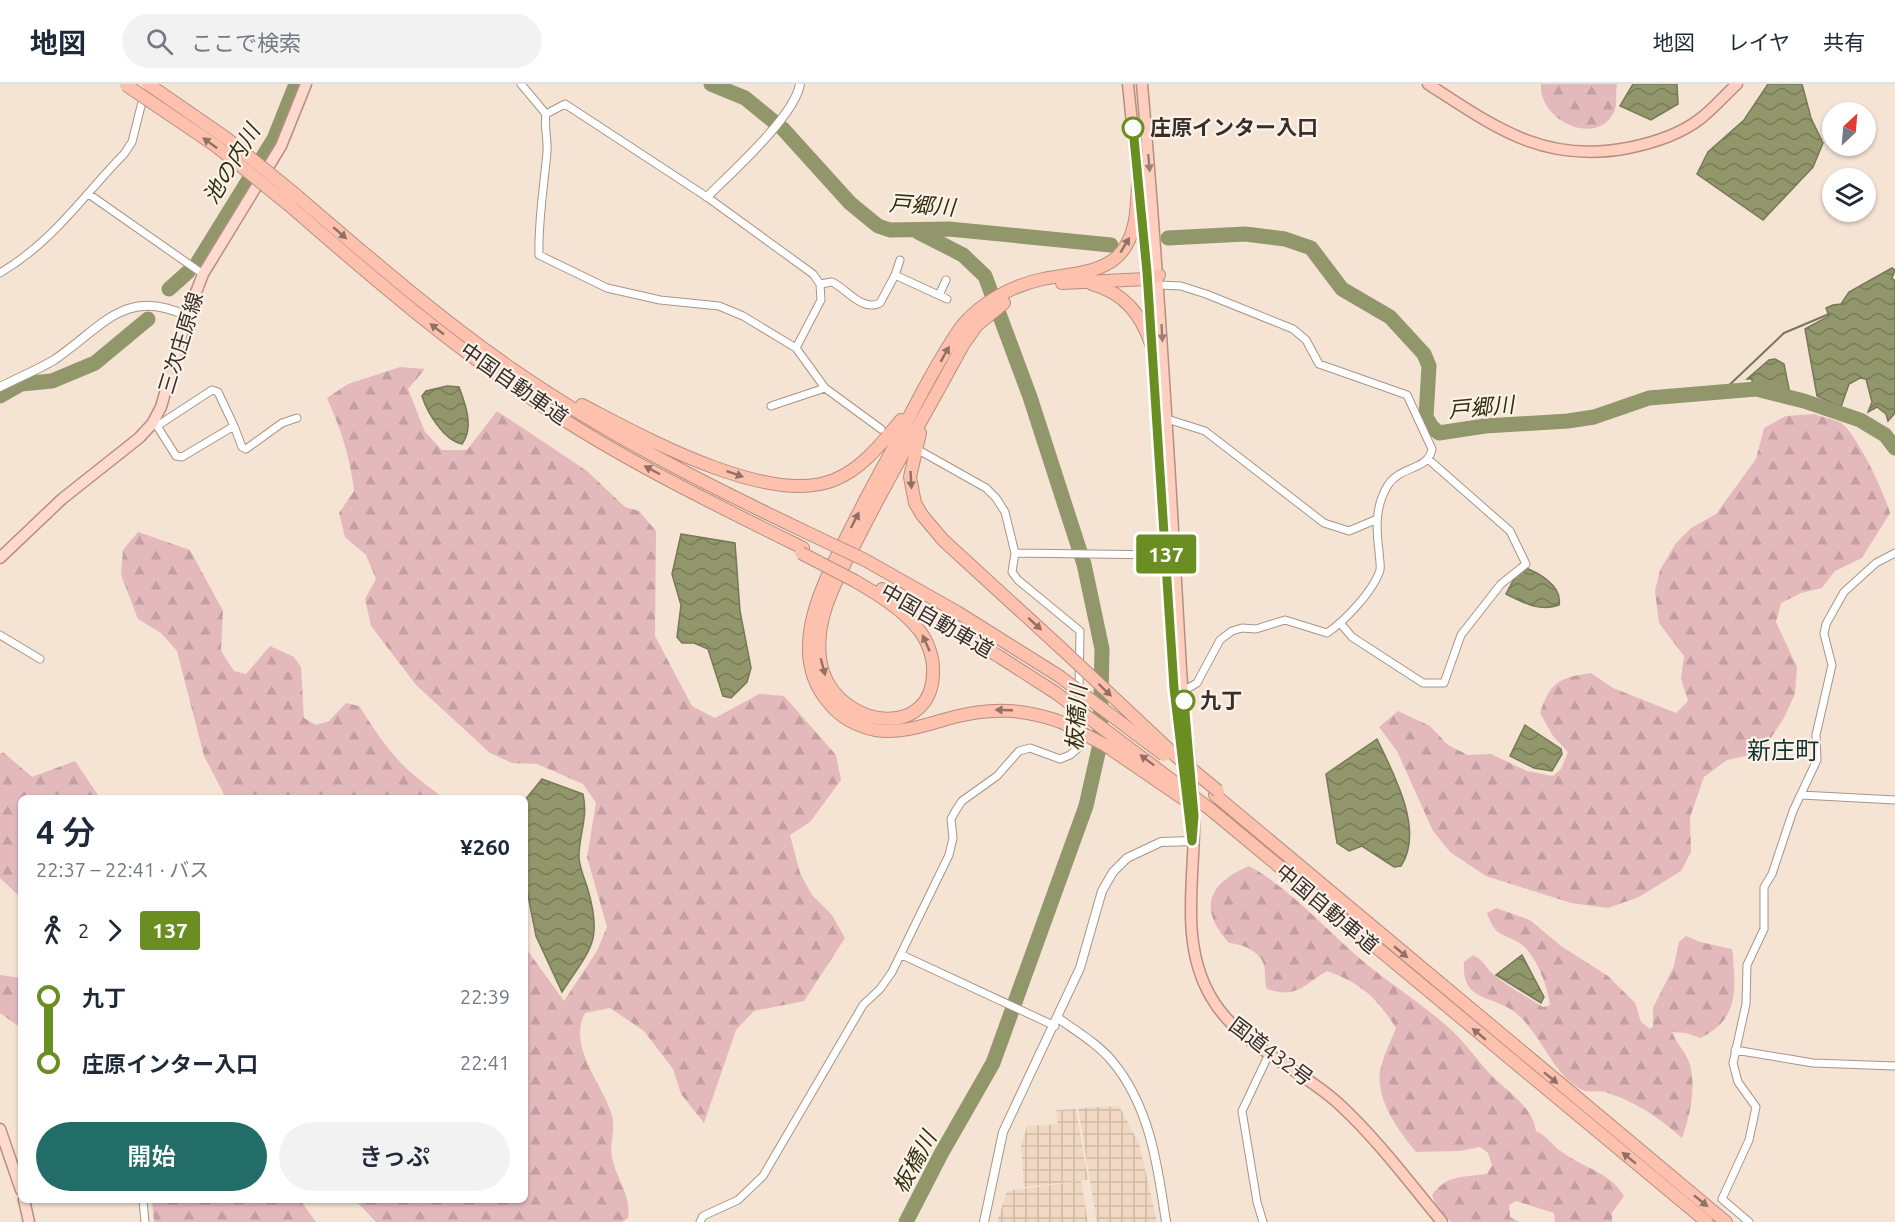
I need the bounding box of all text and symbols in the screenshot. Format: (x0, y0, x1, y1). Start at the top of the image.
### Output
search box (122, 14, 542, 68)
icon: search (143, 25, 176, 58)
text: 地図 (30, 27, 86, 58)
text: ここで検索 (191, 30, 301, 55)
text: 地図 (1653, 30, 1695, 54)
text: レイヤ (1728, 30, 1790, 54)
text: 共有 (1823, 30, 1865, 54)
north arrow (1822, 102, 1876, 156)
map controls (1822, 102, 1876, 222)
place label: 庄原インター入口 (1150, 115, 1318, 139)
marker: 庄原インター入口 (1122, 117, 1144, 139)
water label: 池の内川 (197, 118, 265, 208)
one-way arrow (203, 137, 219, 149)
one-way arrow (1144, 154, 1154, 173)
button: layers (1822, 168, 1876, 222)
water label: 戸郷川 (888, 190, 958, 219)
one-way arrow (332, 226, 347, 239)
one-way arrow (1120, 237, 1131, 253)
street label: 三次庄原線 (153, 289, 207, 396)
one-way arrow (429, 324, 444, 336)
one-way arrow (1158, 324, 1167, 343)
street label: 中国自動車道 (456, 337, 573, 429)
one-way arrow (940, 345, 950, 362)
water label: 戸郷川 (1447, 391, 1517, 422)
one-way arrow (644, 465, 661, 475)
one-way arrow (726, 469, 744, 479)
one-way arrow (907, 471, 916, 490)
one-way arrow (850, 511, 860, 528)
line badge: 137 (1132, 534, 1200, 574)
text: 137 (1148, 542, 1184, 566)
street label: 中国自動車道 (877, 578, 998, 662)
one-way arrow (1028, 617, 1043, 631)
one-way arrow (921, 634, 931, 652)
one-way arrow (818, 657, 828, 676)
water label: 板橋川 (1061, 682, 1090, 752)
one-way arrow (1097, 682, 1111, 696)
place label: 九丁 (1200, 688, 1242, 712)
marker: 九丁 (1173, 690, 1195, 712)
one-way arrow (995, 706, 1014, 715)
district label: 新庄町 (1747, 737, 1819, 764)
one-way arrow (1140, 754, 1156, 766)
text: 4 分 (36, 813, 95, 850)
text: ¥260 (460, 834, 510, 859)
text: 22:37 – 22:41 · バス (36, 858, 209, 881)
street label: 中国自動車道 (1272, 859, 1384, 958)
icon: walk (36, 914, 69, 947)
icon: forward (98, 914, 131, 947)
text: 137 (152, 918, 188, 942)
text: 2 (78, 919, 89, 942)
one-way arrow (1393, 946, 1409, 959)
text: 九丁 (82, 985, 126, 1010)
text: 22:39 (460, 985, 510, 1008)
street label: 国道432号 (1225, 1012, 1318, 1090)
one-way arrow (1472, 1028, 1487, 1041)
text: 庄原インター入口 (82, 1051, 258, 1076)
text: 22:41 (460, 1051, 510, 1074)
one-way arrow (1543, 1071, 1559, 1084)
button: 開始 (36, 1122, 267, 1191)
button: きっぷ (279, 1122, 510, 1191)
water label: 板橋川 (887, 1125, 941, 1197)
one-way arrow (1622, 1152, 1637, 1165)
one-way arrow (1694, 1195, 1709, 1207)

